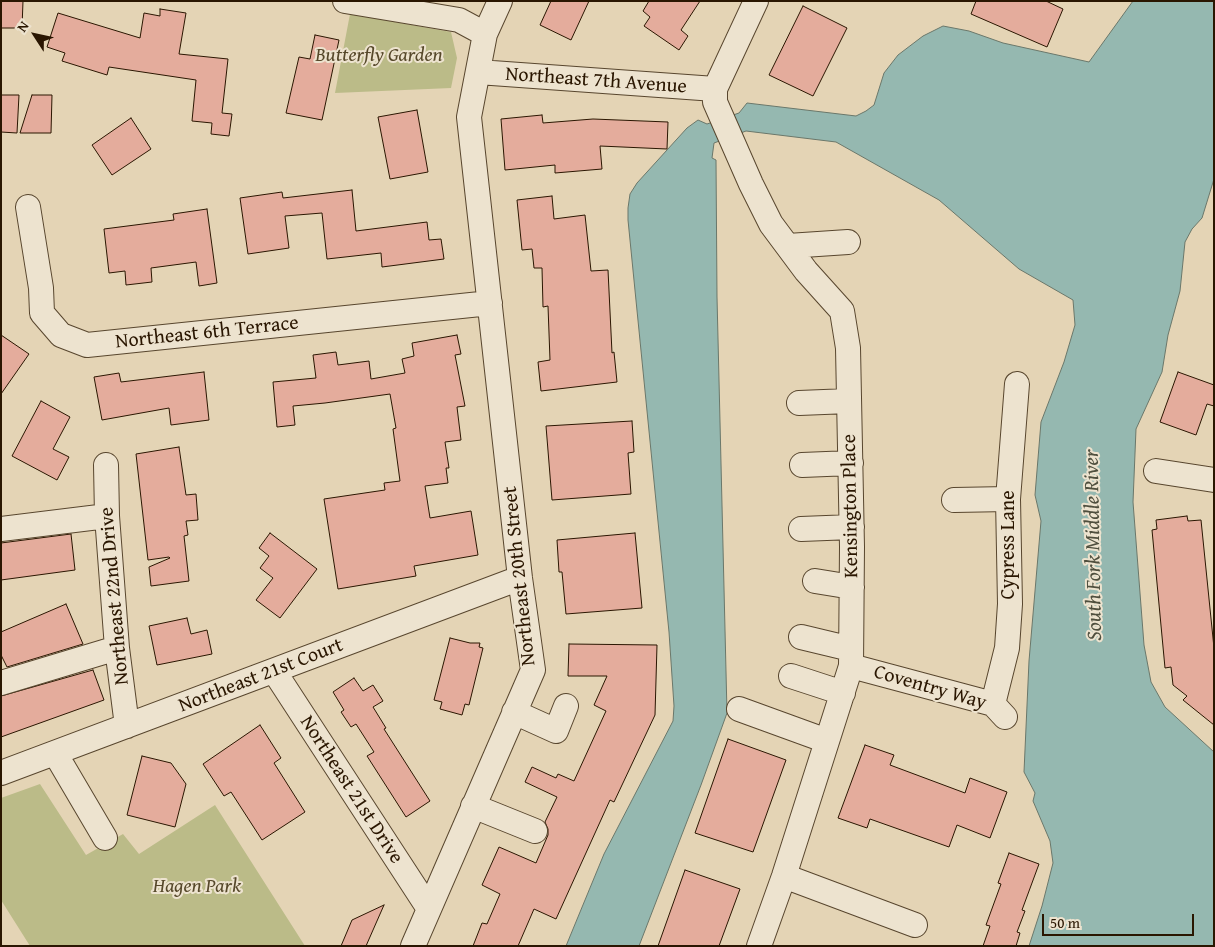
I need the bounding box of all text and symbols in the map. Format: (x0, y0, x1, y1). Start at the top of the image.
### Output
north arrow (10, 10, 60, 60)
text: N (12, 17, 34, 36)
park label: Butterfly Garden (315, 44, 443, 68)
street label: Northeast 7th Avenue (504, 63, 688, 99)
street label: Northeast 6th Terrace (114, 311, 300, 355)
street label: Kensington Place (838, 434, 864, 578)
water label: South Fork Middle River (1080, 449, 1108, 641)
street label: Northeast 20th Street (499, 485, 541, 667)
street label: Cypress Lane (997, 490, 1021, 600)
street label: Northeast 22nd Drive (95, 506, 135, 686)
street label: Northeast 21st Court (176, 634, 346, 718)
street label: Coventry Way (871, 660, 989, 716)
street label: Northeast 21st Drive (294, 712, 408, 868)
park label: Hagen Park (153, 875, 241, 899)
scale bar (1045, 904, 1198, 936)
text: 50 m (1050, 912, 1080, 933)

